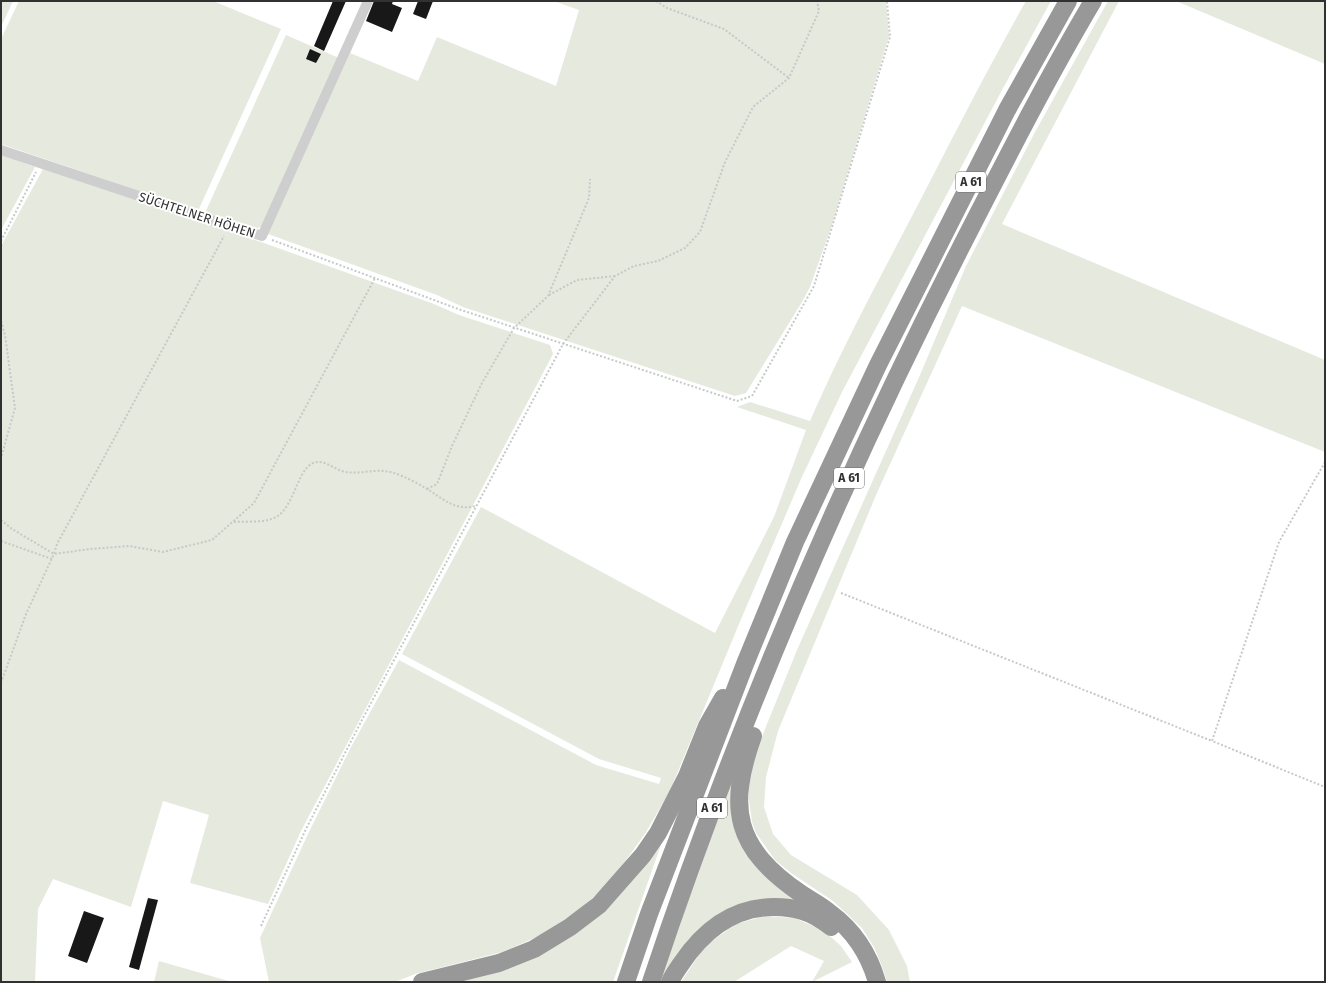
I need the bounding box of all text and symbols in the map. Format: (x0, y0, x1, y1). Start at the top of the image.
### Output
road number: A 61 (956, 172, 986, 192)
street label: SÜCHTELNER HÖHEN (137, 188, 257, 241)
road number: A 61 (834, 468, 864, 488)
road number: A 61 (697, 798, 727, 818)

